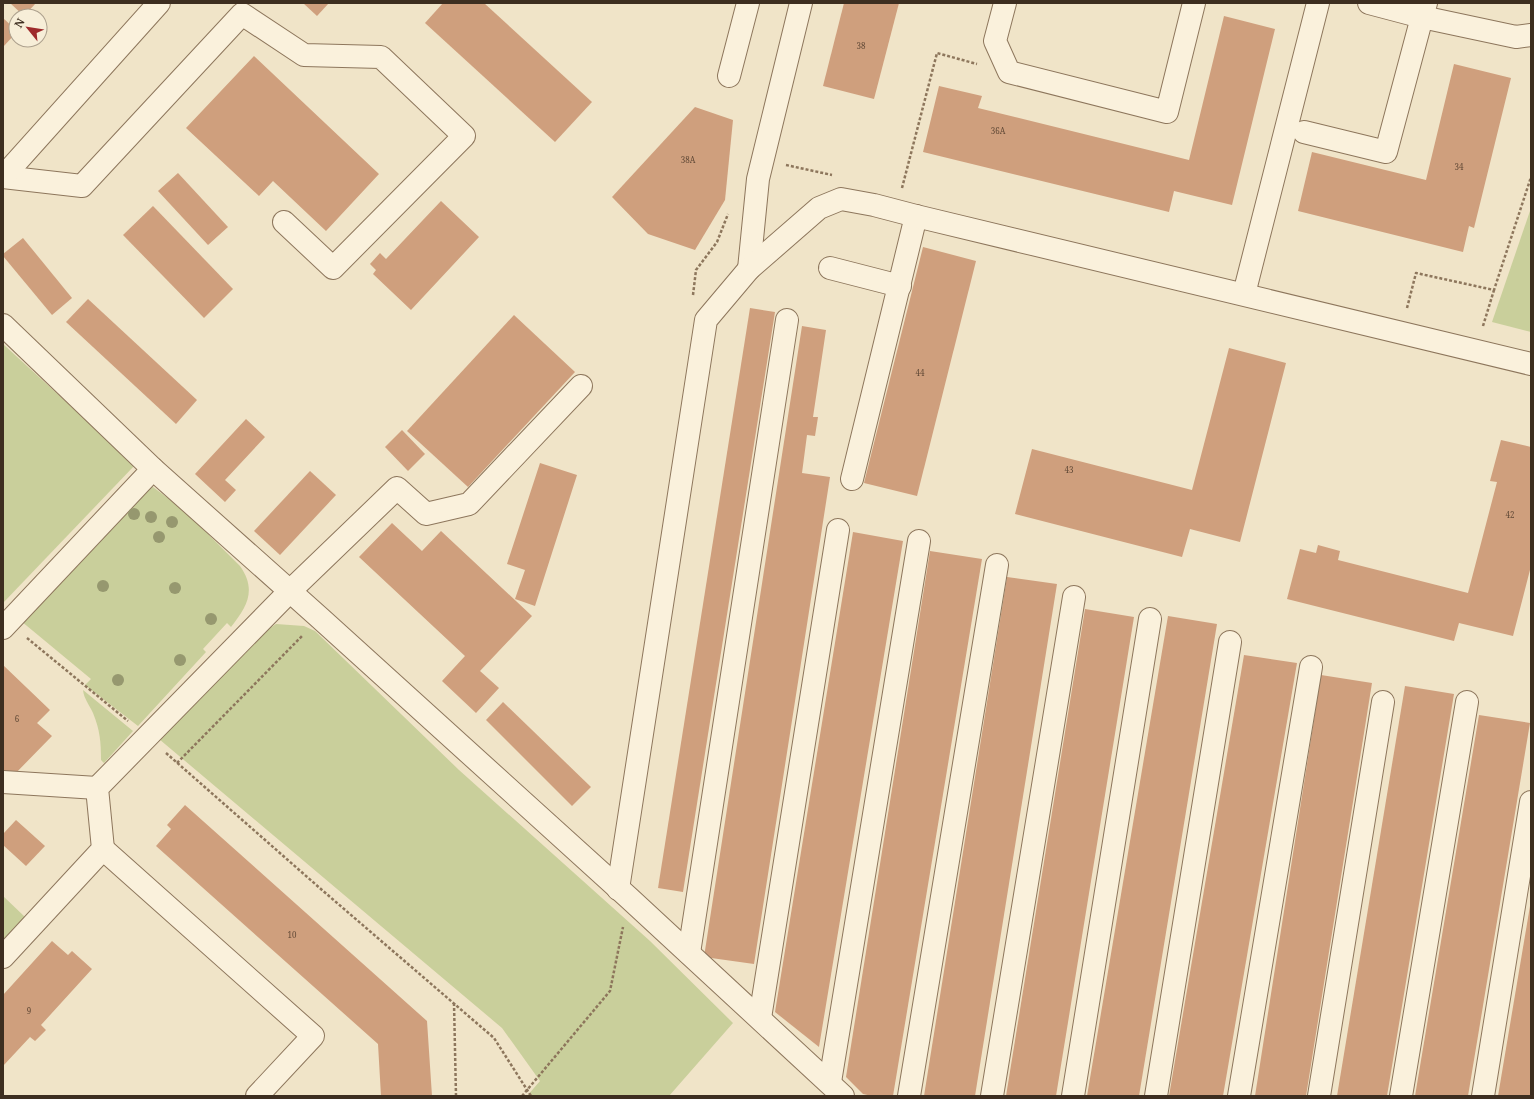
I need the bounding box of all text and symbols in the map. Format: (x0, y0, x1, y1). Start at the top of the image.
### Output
north arrow (8, 8, 48, 48)
text: N (10, 15, 28, 30)
house number: 38 (857, 40, 866, 51)
house number: 36А (991, 125, 1006, 136)
house number: 38А (681, 154, 696, 165)
house number: 34 (1455, 161, 1464, 172)
house number: 44 (916, 367, 925, 378)
house number: 43 (1065, 464, 1074, 475)
house number: 42 (1506, 509, 1514, 520)
house number: 6 (15, 713, 20, 724)
house number: 10 (288, 929, 297, 940)
house number: 9 (27, 1005, 31, 1016)

